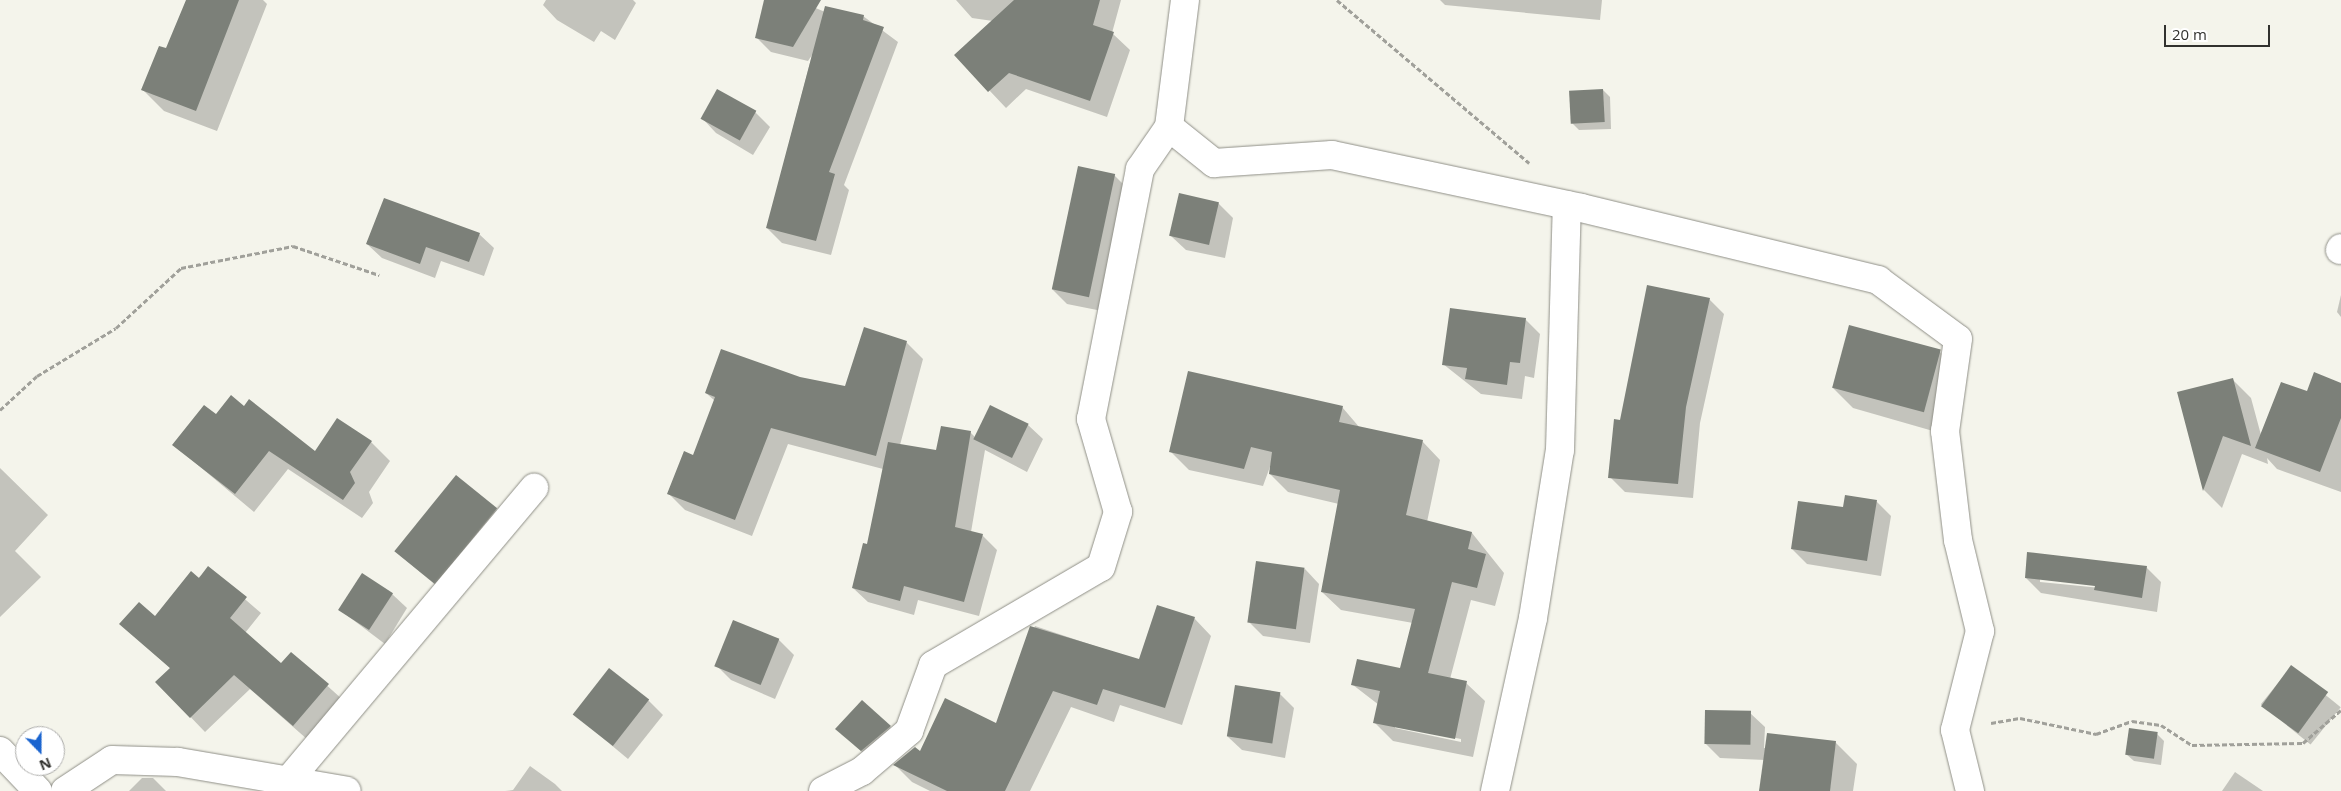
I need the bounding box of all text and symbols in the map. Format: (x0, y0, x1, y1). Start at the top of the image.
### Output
scale bar (2166, 15, 2272, 47)
text: 20 m (2172, 24, 2207, 44)
north arrow (15, 726, 65, 776)
text: N (37, 753, 54, 775)

